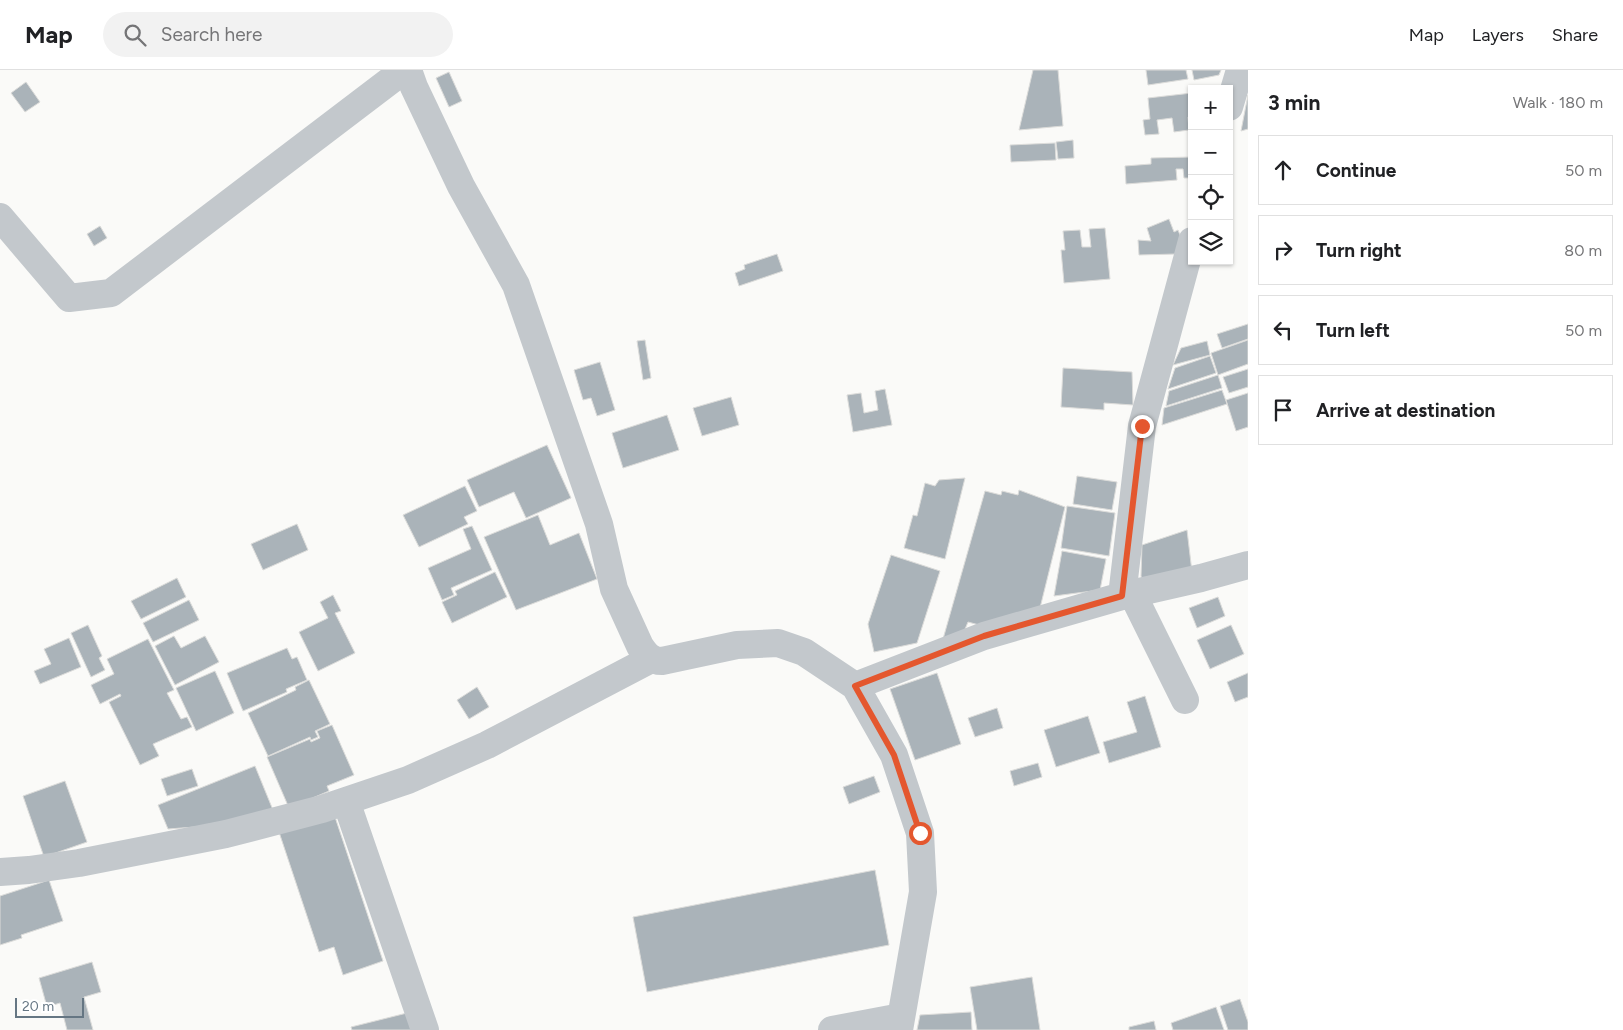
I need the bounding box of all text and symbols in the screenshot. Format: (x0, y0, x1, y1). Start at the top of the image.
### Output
search box (103, 12, 453, 57)
text: Map (25, 20, 73, 49)
icon: search (121, 21, 149, 49)
text: Search here (161, 23, 262, 46)
text: Map (1409, 24, 1444, 46)
text: Layers (1472, 24, 1524, 46)
text: Share (1552, 24, 1598, 46)
map controls (1188, 85, 1233, 265)
button: + (1188, 85, 1233, 130)
text: 3 min (1268, 90, 1320, 115)
text: Walk · 180 m (1513, 93, 1603, 112)
button: − (1188, 130, 1233, 175)
icon: ahead (1269, 156, 1297, 184)
text: Continue (1316, 159, 1396, 182)
text: 50 m (1565, 161, 1602, 180)
button: locate (1188, 175, 1233, 220)
button: layers (1188, 220, 1233, 265)
icon: right (1269, 236, 1297, 264)
text: Turn right (1316, 239, 1402, 262)
text: 80 m (1564, 241, 1602, 260)
icon: left (1269, 316, 1297, 344)
text: Turn left (1316, 319, 1390, 342)
text: 50 m (1565, 321, 1602, 340)
icon: arrive (1269, 396, 1297, 424)
text: Arrive at destination (1316, 399, 1495, 422)
route end (1131, 415, 1154, 438)
route start (909, 822, 932, 845)
scale bar (15, 995, 84, 1018)
text: 20 m (22, 998, 54, 1015)

